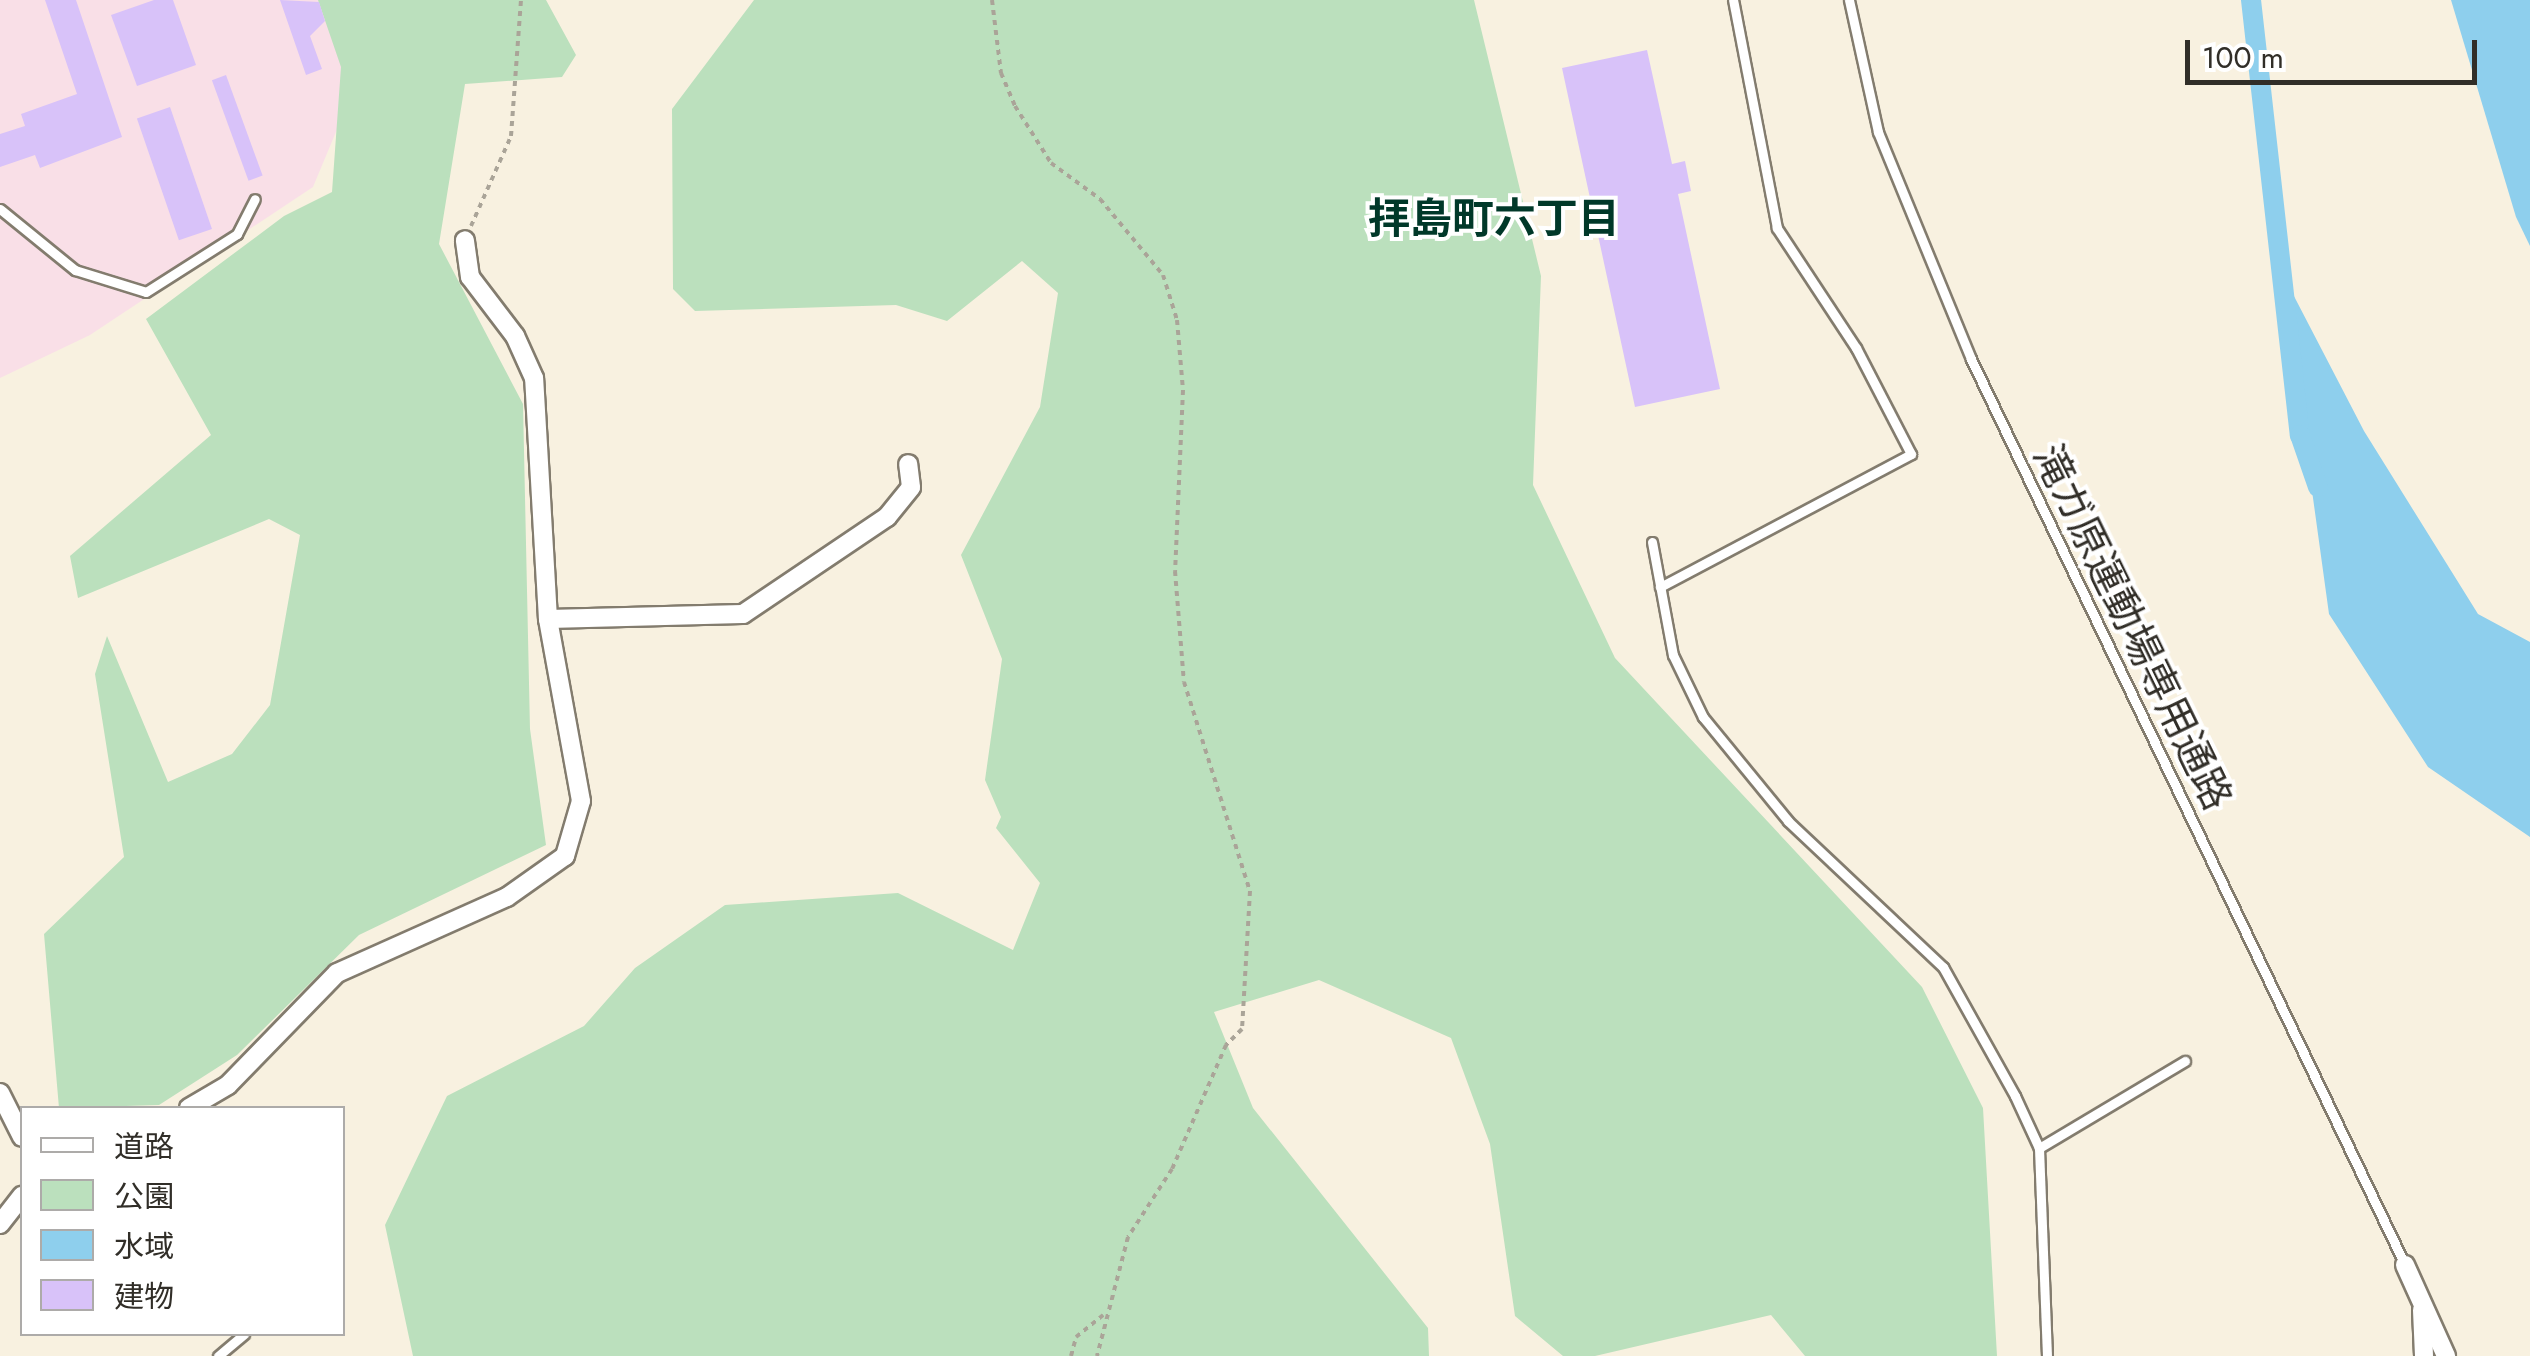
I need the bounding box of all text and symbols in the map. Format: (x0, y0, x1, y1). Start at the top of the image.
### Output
scale bar (2190, 20, 2482, 82)
text: 100 m (2202, 36, 2284, 79)
district label: 拝島町六丁目 (1368, 194, 1620, 244)
street label: 滝ガ原運動場専用通路 (2024, 437, 2242, 817)
legend (20, 1106, 345, 1336)
text: 道路 (114, 1125, 174, 1168)
text: 公園 (114, 1175, 174, 1218)
text: 水域 (114, 1225, 174, 1268)
text: 建物 (114, 1275, 174, 1318)

